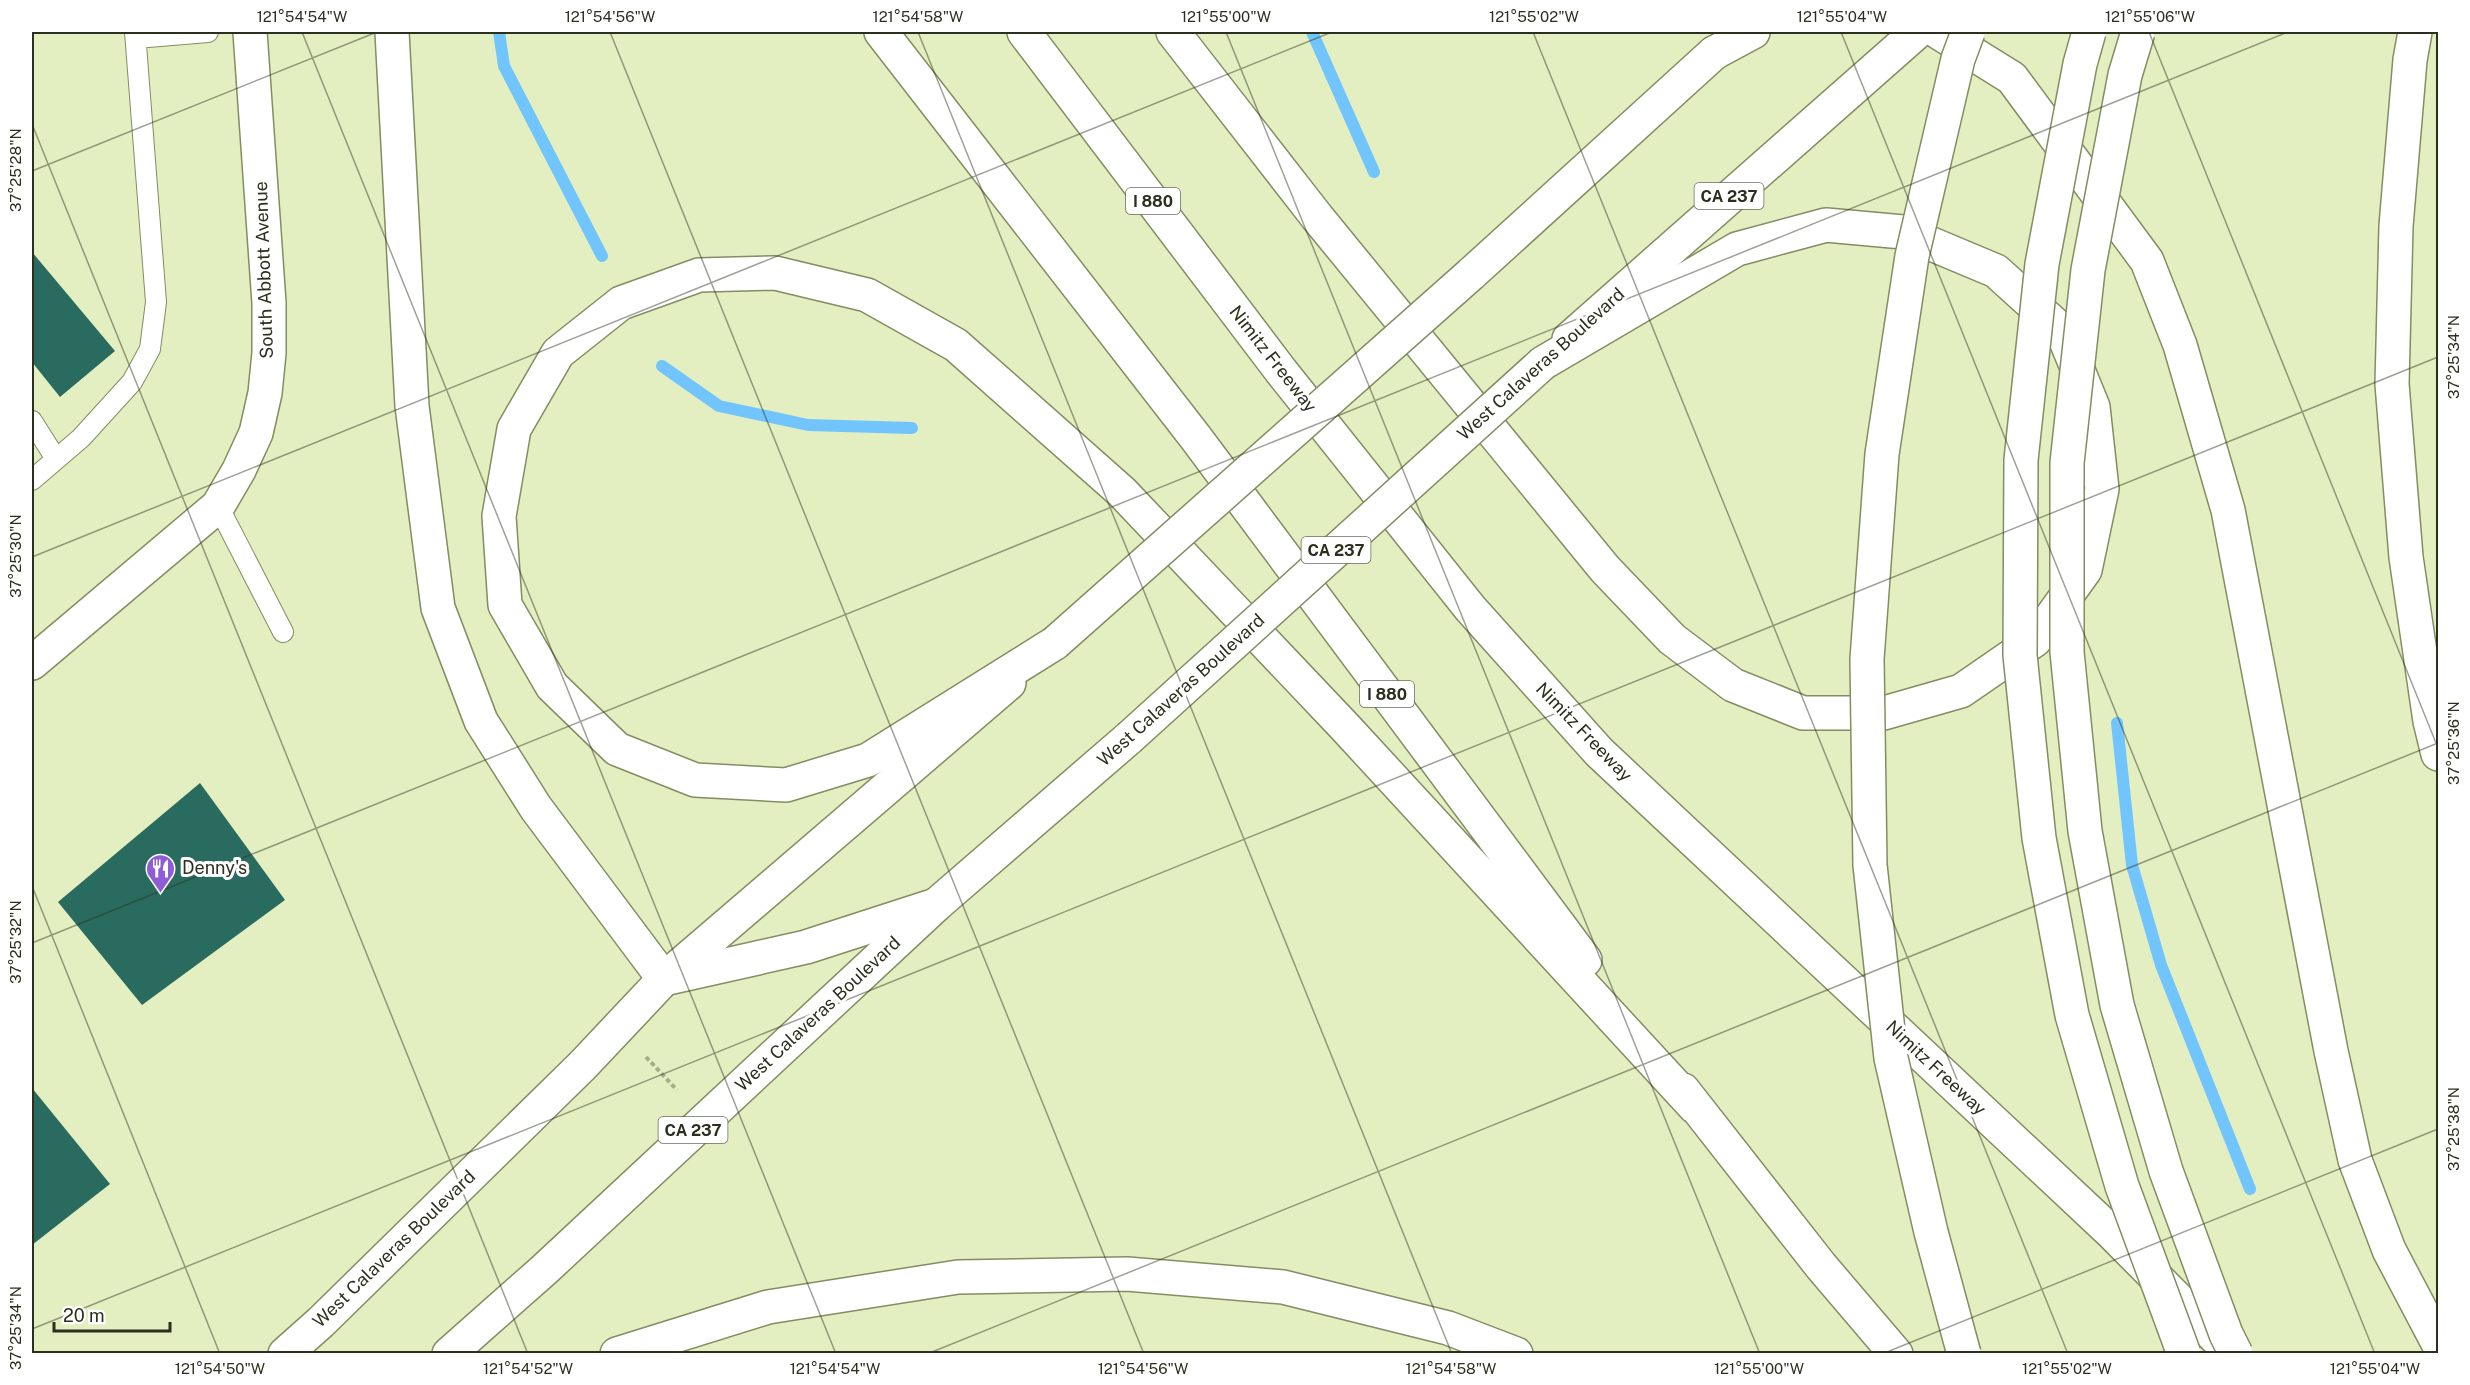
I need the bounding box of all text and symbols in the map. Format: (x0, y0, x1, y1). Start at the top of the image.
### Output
text: 121°54'54"W (257, 8, 347, 25)
text: 121°54'56"W (565, 8, 655, 25)
text: 121°54'58"W (873, 8, 963, 25)
text: 121°55'00"W (1181, 8, 1271, 25)
text: 121°55'02"W (1489, 8, 1579, 25)
text: 121°55'04"W (1797, 8, 1887, 25)
text: 121°55'06"W (2105, 8, 2195, 25)
text: 37°25'28"N (7, 128, 24, 212)
street label: South Abbott Avenue (250, 181, 277, 359)
road number: CA 237 (1694, 183, 1764, 209)
road number: I 880 (1126, 188, 1180, 214)
street label: West Calaveras Boulevard (1453, 283, 1628, 444)
street label: Nimitz Freeway (1225, 301, 1322, 416)
text: 37°25'34"N (2445, 315, 2462, 399)
text: 37°25'30"N (7, 514, 24, 598)
road number: CA 237 (1302, 537, 1370, 563)
street label: West Calaveras Boulevard (1093, 609, 1268, 770)
street label: Nimitz Freeway (1532, 678, 1637, 786)
road number: I 880 (1360, 681, 1414, 707)
text: 37°25'36"N (2445, 701, 2462, 785)
restaurant icon: Denny's (145, 852, 177, 894)
place label: Denny's (182, 857, 247, 878)
text: 37°25'32"N (7, 900, 24, 984)
street label: West Calaveras Boulevard (731, 932, 904, 1095)
street label: Nimitz Freeway (1882, 1016, 1991, 1120)
text: 37°25'38"N (2445, 1087, 2462, 1171)
road number: CA 237 (658, 1117, 728, 1143)
street label: West Calaveras Boulevard (308, 1166, 479, 1332)
text: 37°25'34"N (7, 1286, 24, 1370)
scale bar (54, 1295, 170, 1333)
text: 20 m (63, 1305, 105, 1326)
text: 121°54'50"W (175, 1360, 265, 1377)
text: 121°54'52"W (483, 1360, 573, 1377)
text: 121°54'54"W (790, 1360, 880, 1377)
text: 121°54'56"W (1098, 1360, 1188, 1377)
text: 121°54'58"W (1406, 1360, 1496, 1377)
text: 121°55'00"W (1714, 1360, 1804, 1377)
text: 121°55'02"W (2022, 1360, 2112, 1377)
text: 121°55'04"W (2330, 1360, 2420, 1377)

